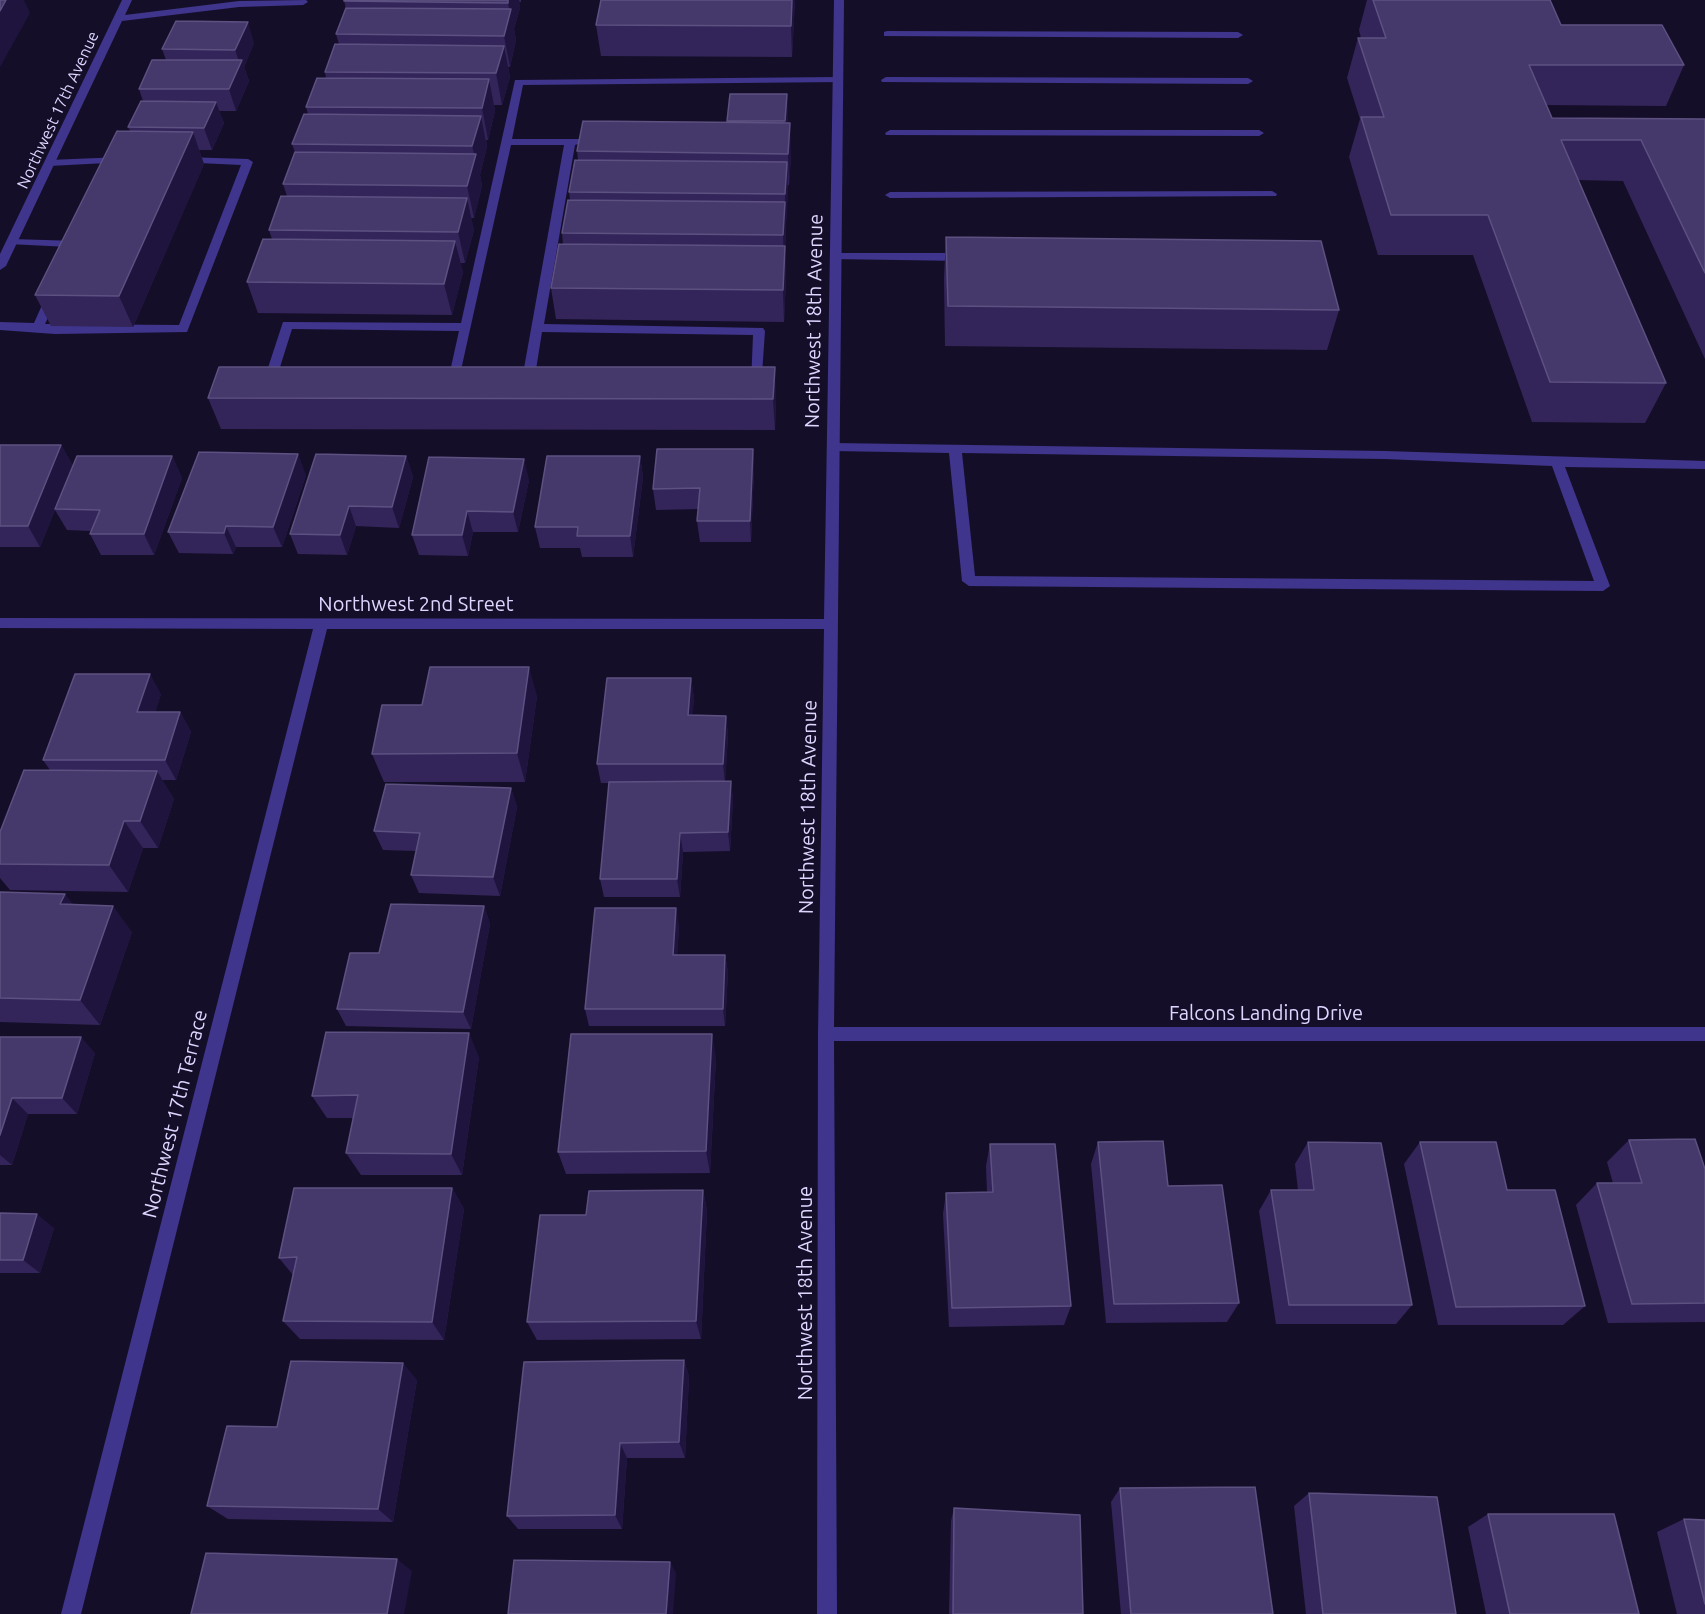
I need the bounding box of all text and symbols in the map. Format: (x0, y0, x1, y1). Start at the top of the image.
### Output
street label: Northwest 17th Avenue (13, 28, 103, 192)
street label: Northwest 18th Avenue (800, 214, 828, 428)
street label: Northwest 2nd Street (318, 592, 514, 616)
street label: Northwest 18th Avenue (794, 700, 822, 914)
street label: Falcons Landing Drive (1169, 1001, 1363, 1025)
street label: Northwest 17th Terrace (137, 1007, 213, 1221)
street label: Northwest 18th Avenue (793, 1186, 817, 1400)

